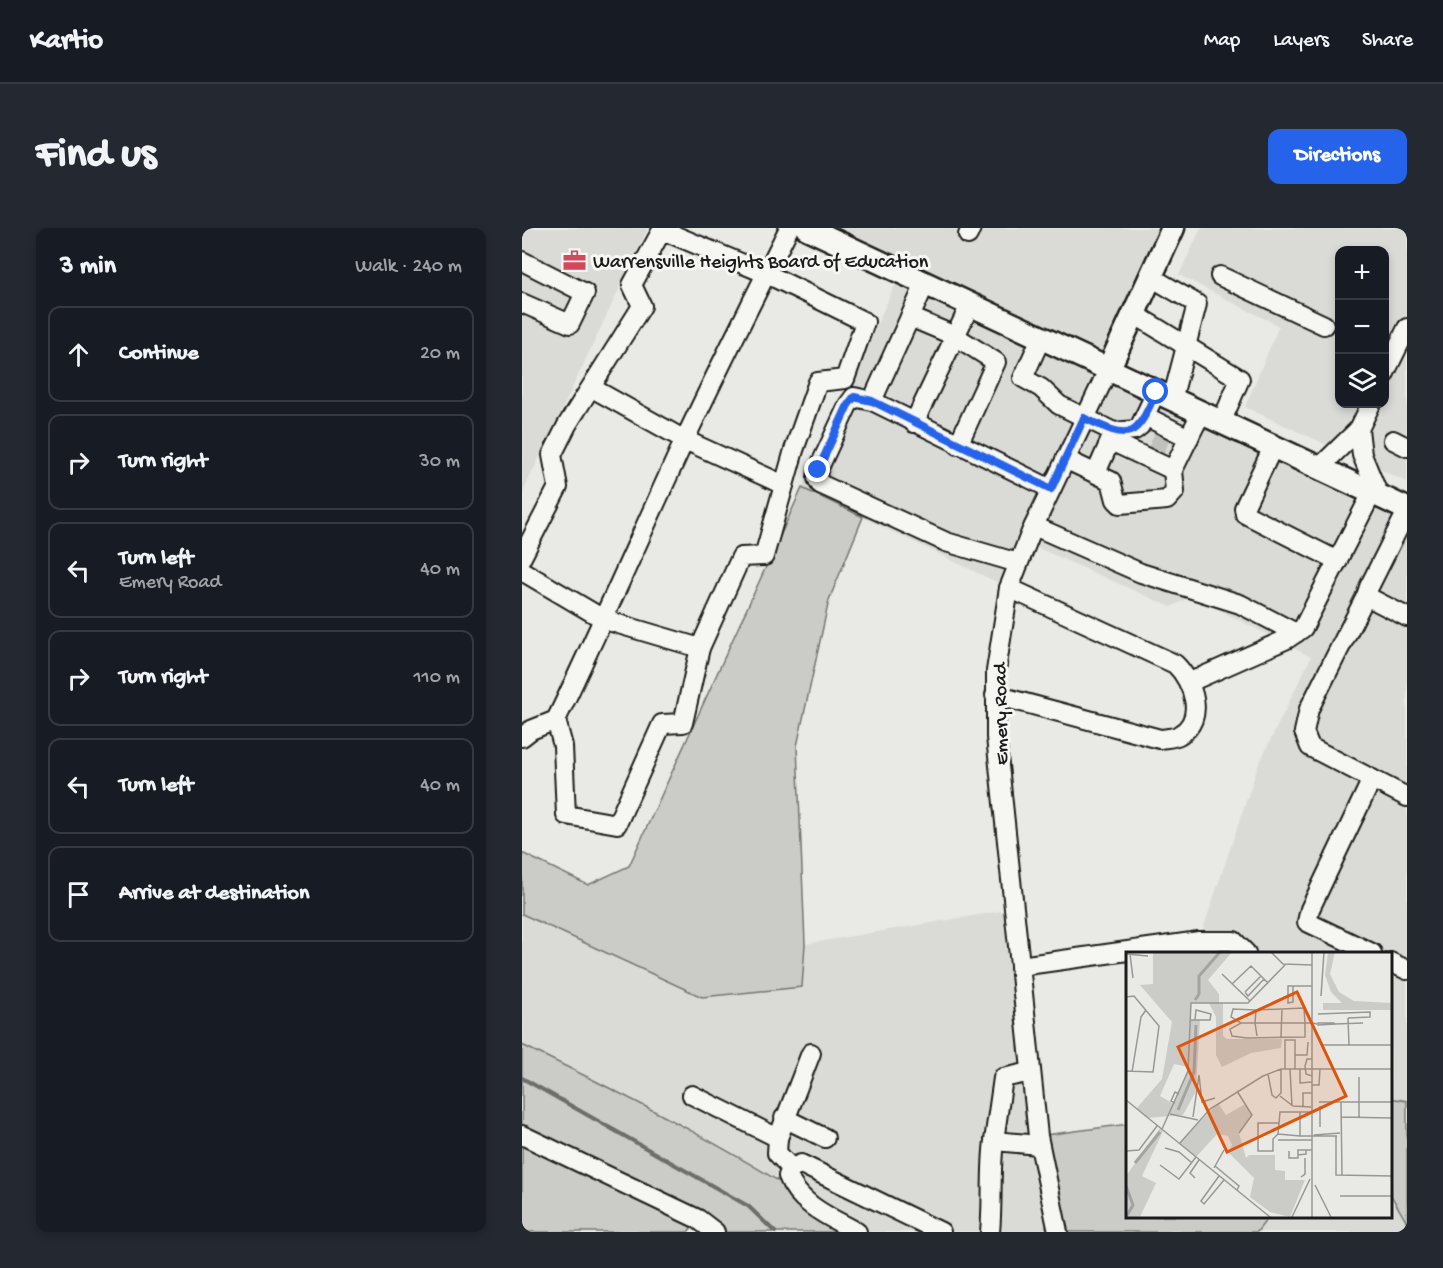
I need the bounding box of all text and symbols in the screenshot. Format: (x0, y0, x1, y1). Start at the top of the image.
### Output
text: Kartio (30, 25, 103, 58)
text: Map (1204, 29, 1240, 54)
text: Layers (1273, 29, 1329, 54)
text: Share (1362, 29, 1413, 54)
button: Directions (1268, 129, 1407, 184)
text: Find us (36, 132, 156, 181)
map controls (1335, 246, 1389, 408)
button: + (1335, 246, 1389, 300)
office icon: Warrensville Heights Board of Education (562, 247, 588, 273)
text: 3 min (60, 252, 116, 283)
place label: Warrensville Heights Board of Education (593, 252, 929, 275)
text: Walk · 240 m (355, 256, 462, 279)
button: − (1335, 300, 1389, 354)
icon: ahead (62, 338, 95, 371)
text: Continue (119, 341, 199, 367)
text: 20 m (420, 343, 460, 366)
button: layers (1335, 354, 1389, 408)
route start (1142, 378, 1168, 404)
icon: right (62, 446, 95, 479)
text: Turn right (119, 449, 207, 475)
text: 30 m (419, 451, 460, 474)
route end (804, 456, 830, 482)
text: Turn left (119, 546, 193, 572)
icon: left (62, 554, 95, 587)
text: 40 m (420, 559, 460, 582)
text: Emery Road (119, 572, 221, 595)
street label: Emery Road (990, 660, 1015, 765)
icon: right (62, 662, 95, 695)
text: Turn right (119, 665, 207, 691)
text: 110 m (414, 667, 460, 690)
icon: left (62, 770, 95, 803)
text: Turn left (119, 773, 193, 799)
text: 40 m (420, 775, 460, 798)
icon: arrive (62, 878, 95, 911)
text: Arrive at destination (119, 881, 309, 907)
inset map (1126, 952, 1392, 1217)

